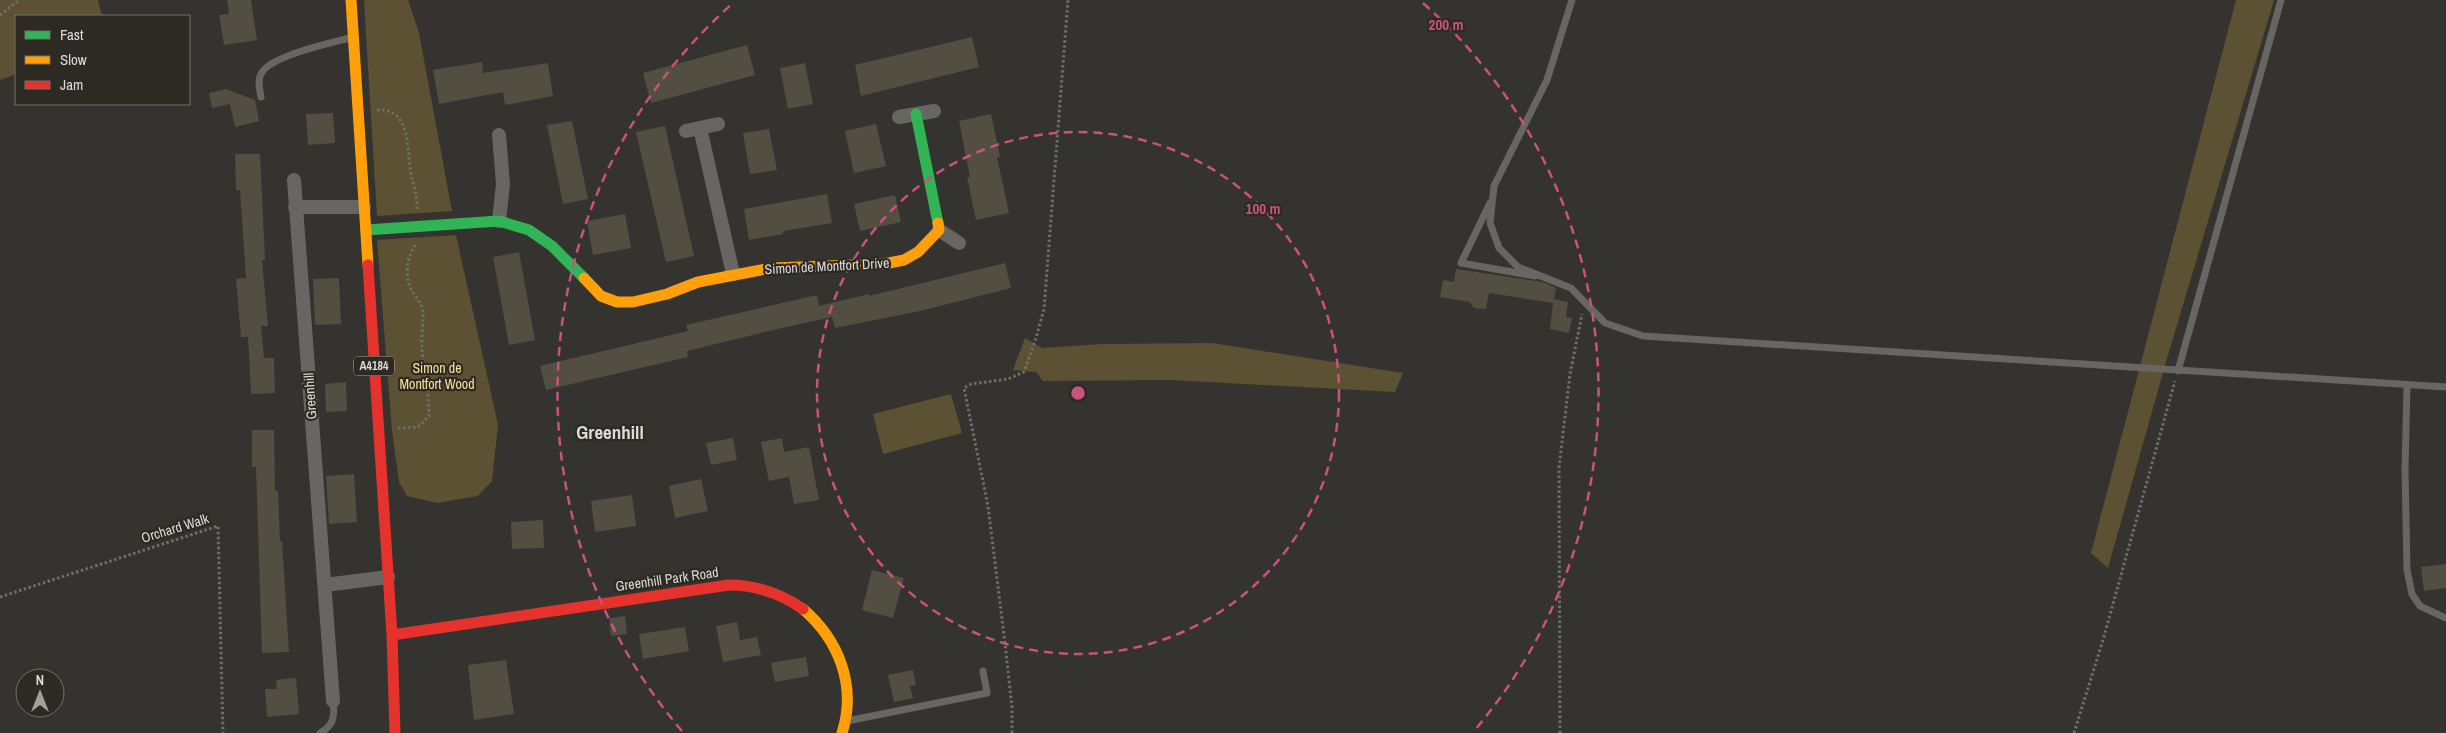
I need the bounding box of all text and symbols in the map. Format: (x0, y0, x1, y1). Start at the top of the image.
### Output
text: 200 m (1429, 14, 1463, 35)
legend (15, 15, 190, 105)
text: Fast (60, 24, 84, 45)
text: Slow (60, 49, 87, 70)
text: Jam (60, 74, 83, 95)
text: 100 m (1246, 198, 1280, 219)
street label: Simon de Montfort Drive (764, 254, 890, 278)
road number: A4184 (354, 356, 394, 376)
park label: Simon de Montfort Wood (399, 359, 475, 393)
street label: Greenhill (299, 372, 321, 420)
centre of rings (1069, 384, 1087, 402)
district label: Greenhill (576, 419, 644, 445)
street label: Orchard Walk (139, 509, 211, 547)
street label: Greenhill Park Road (614, 563, 720, 595)
north arrow (15, 668, 65, 718)
text: N (36, 671, 44, 689)

